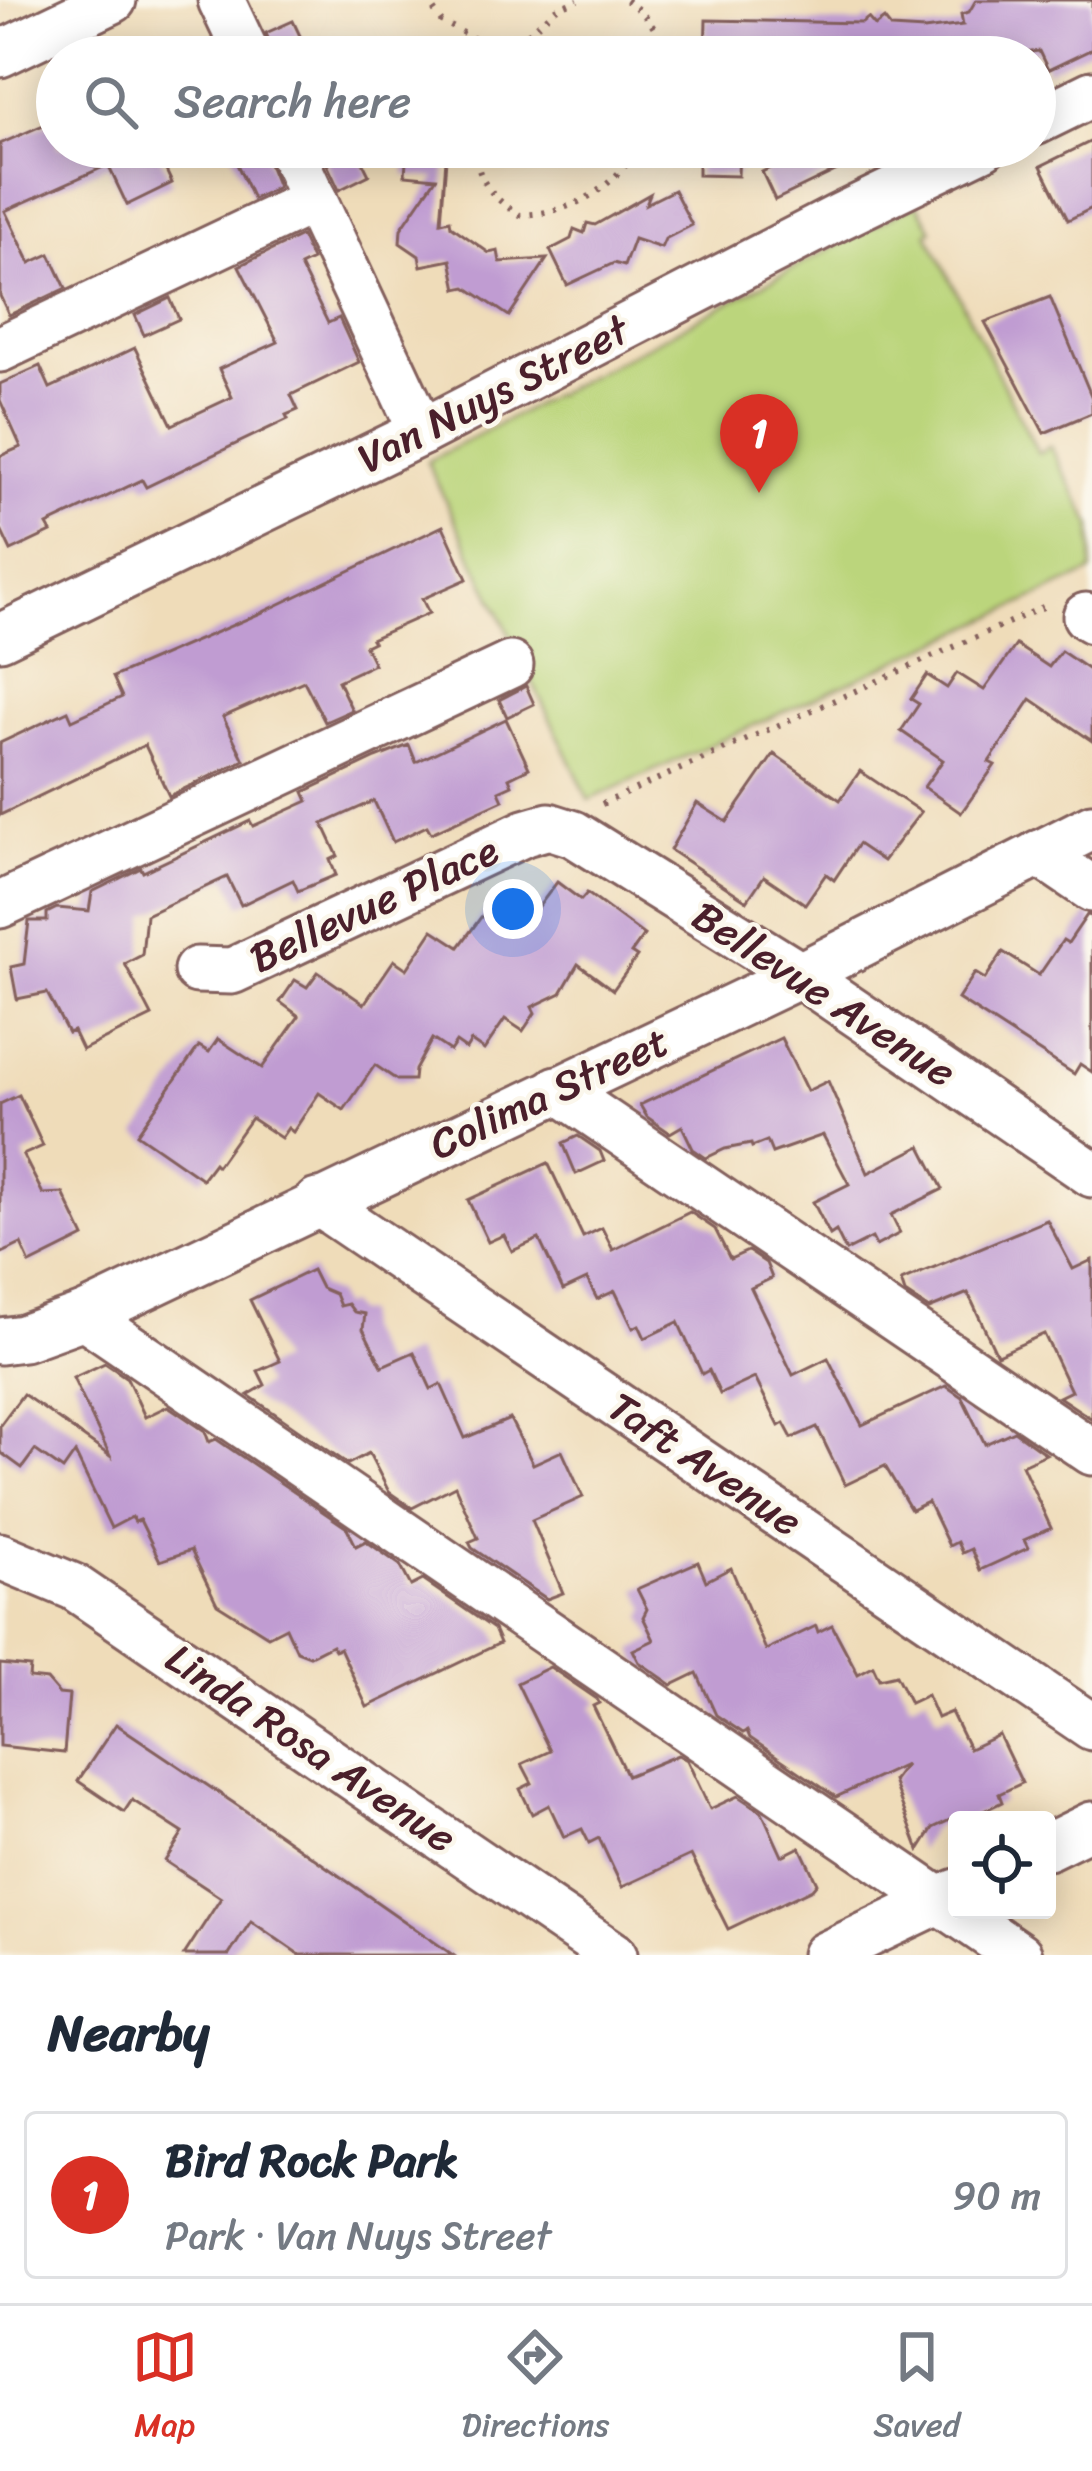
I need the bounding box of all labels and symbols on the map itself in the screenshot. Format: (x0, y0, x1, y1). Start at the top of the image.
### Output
street label: Van Nuys Street (344, 293, 644, 494)
pin: 1 (720, 394, 798, 493)
street label: Bellevue Place (237, 814, 511, 994)
your location (483, 879, 543, 939)
street label: Bellevue Avenue (677, 880, 971, 1108)
street label: Colima Street (417, 1005, 681, 1181)
street label: Taft Avenue (592, 1371, 818, 1557)
street label: Linda Rosa Avenue (150, 1623, 472, 1873)

